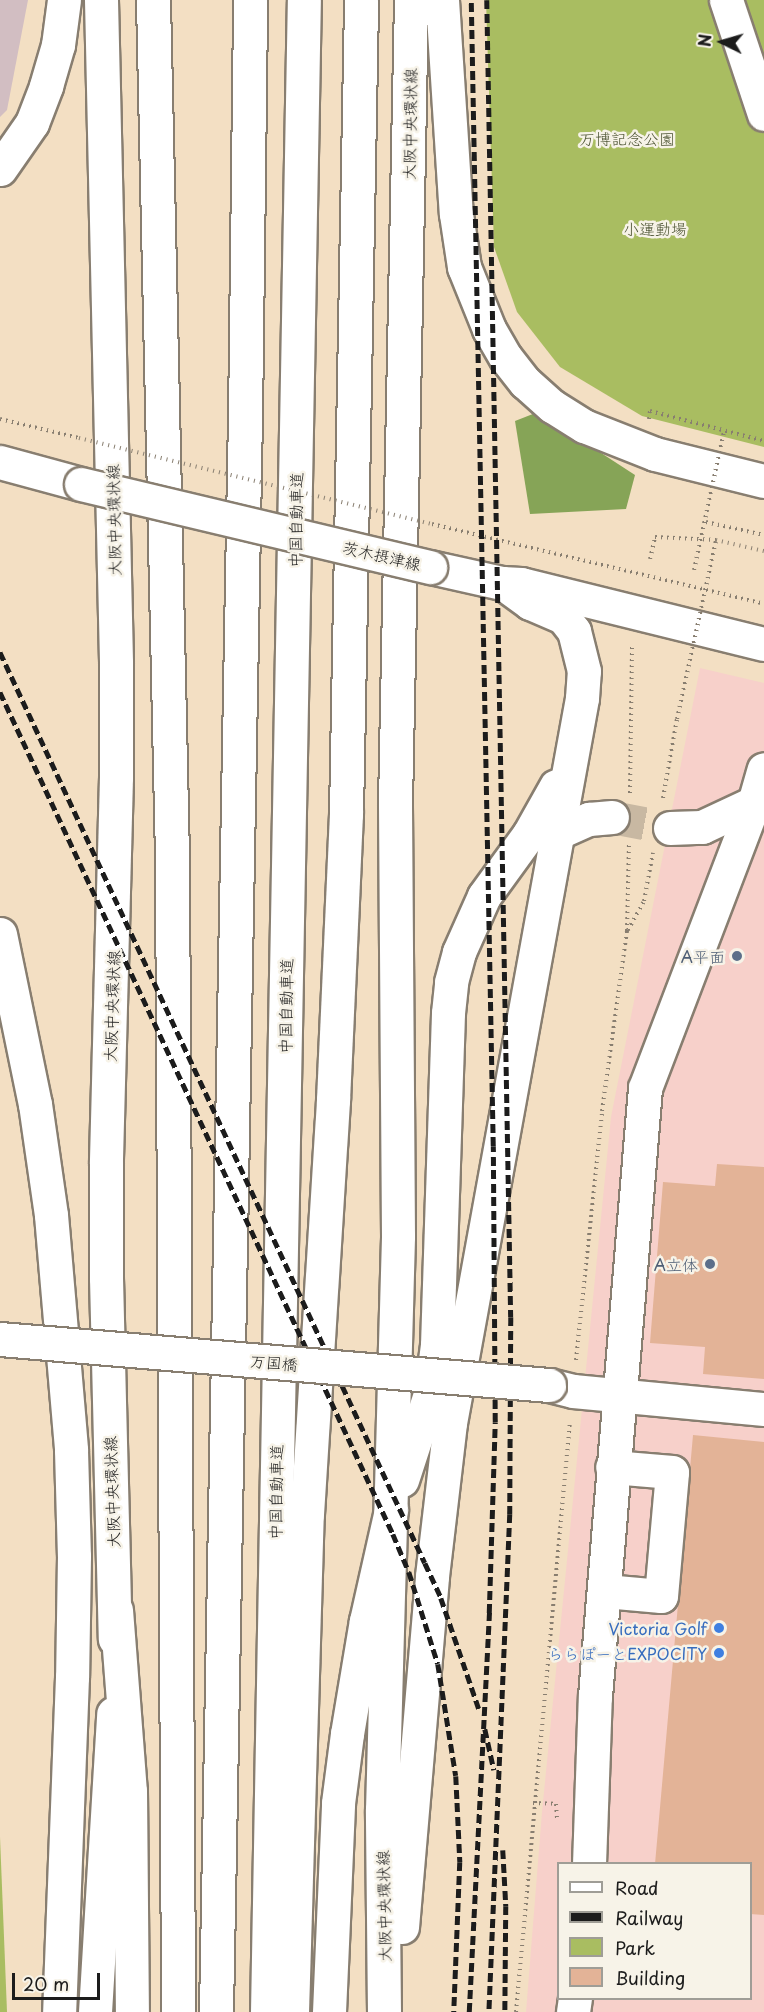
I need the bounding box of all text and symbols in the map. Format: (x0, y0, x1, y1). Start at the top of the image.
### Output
north arrow (692, 12, 752, 72)
text: N (692, 33, 717, 48)
street label: 大阪中央環状線 (398, 68, 420, 180)
park label: 万博記念公園 (579, 128, 675, 148)
park label: 小運動場 (623, 218, 687, 238)
street label: 大阪中央環状線 (102, 464, 124, 576)
street label: 中国自動車道 (285, 472, 305, 568)
street label: 茨木摂津線 (341, 537, 423, 573)
place label: A平面 (681, 946, 725, 966)
marker: A平面 (730, 949, 744, 963)
street label: 大阪中央環状線 (99, 950, 123, 1062)
street label: 中国自動車道 (275, 958, 295, 1054)
place label: A立体 (654, 1254, 698, 1274)
marker: A立体 (703, 1257, 717, 1271)
street label: 万国橋 (249, 1350, 299, 1374)
street label: 大阪中央環状線 (99, 1436, 123, 1548)
street label: 中国自動車道 (265, 1444, 285, 1540)
place label: Victoria Golf (608, 1618, 707, 1638)
marker: Victoria Golf (712, 1621, 726, 1635)
place label: ららぽーとEXPOCITY (548, 1643, 707, 1663)
marker: ららぽーとEXPOCITY (712, 1646, 726, 1660)
street label: 大阪中央環状線 (372, 1850, 394, 1962)
legend (557, 1862, 752, 2000)
text: Road (615, 1874, 659, 1901)
text: Railway (615, 1904, 683, 1931)
text: Park (615, 1934, 655, 1961)
scale bar (15, 1961, 104, 1999)
text: Building (615, 1964, 685, 1991)
text: 20 m (23, 1970, 69, 1997)

